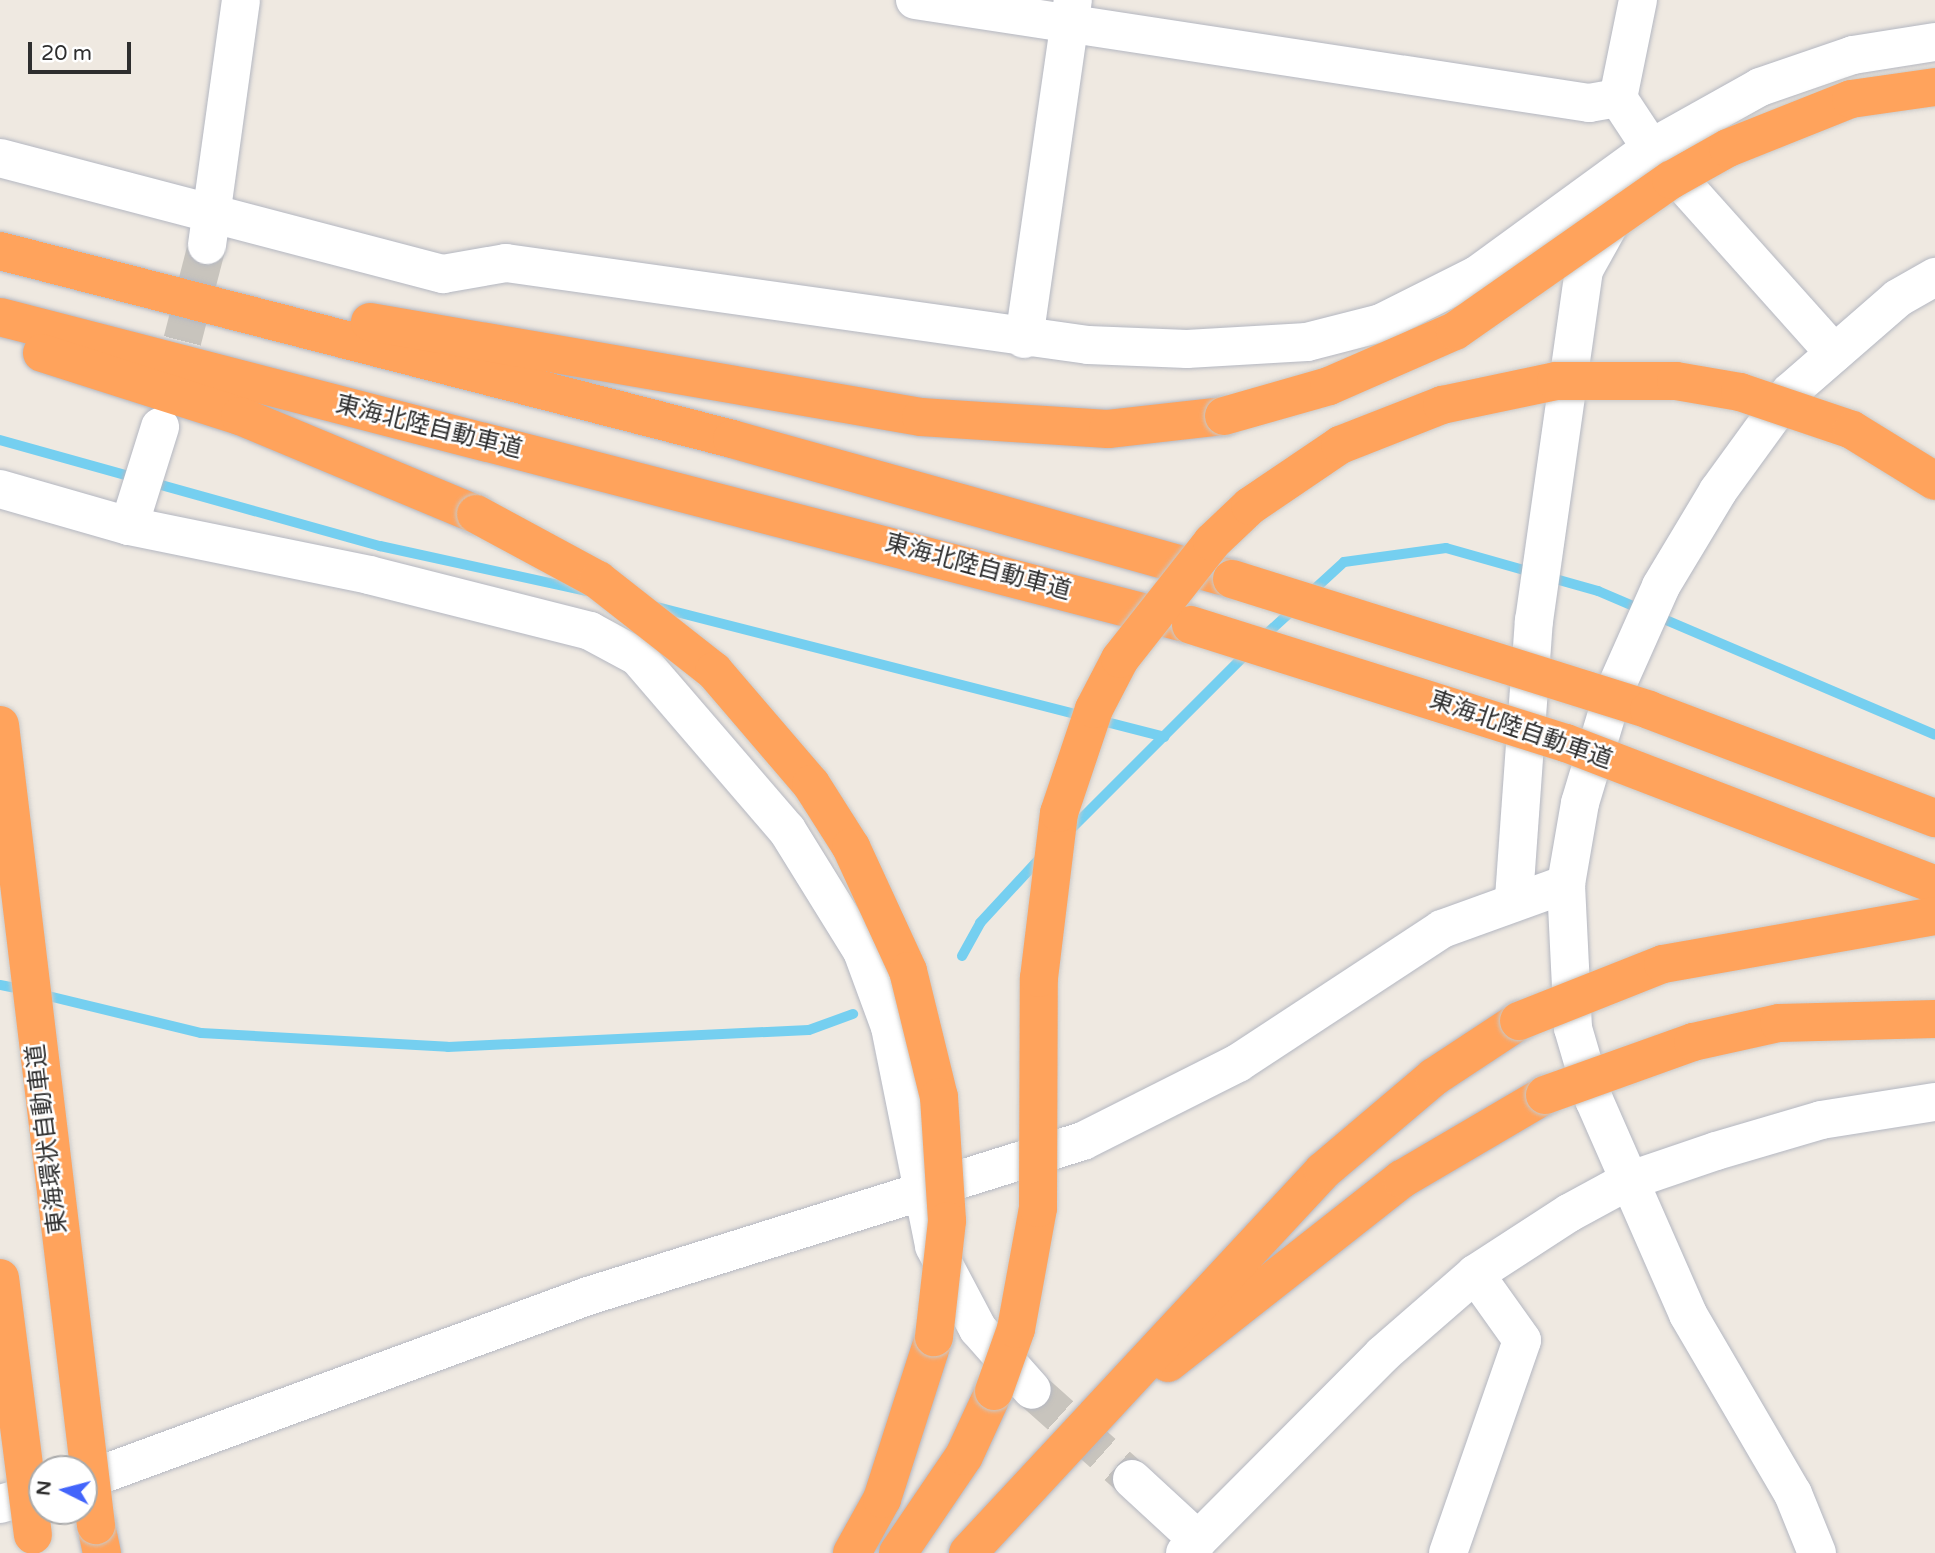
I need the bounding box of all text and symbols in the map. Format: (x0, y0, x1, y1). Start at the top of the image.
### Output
scale bar (32, 28, 135, 72)
text: 20 m (41, 41, 92, 66)
street label: 東海北陸自動車道 (332, 390, 526, 464)
street label: 東海北陸自動車道 (882, 528, 1074, 606)
street label: 東海北陸自動車道 (1426, 685, 1616, 775)
street label: 東海環状自動車道 (21, 1042, 73, 1236)
north arrow (28, 1455, 98, 1525)
text: N (32, 1479, 56, 1497)

